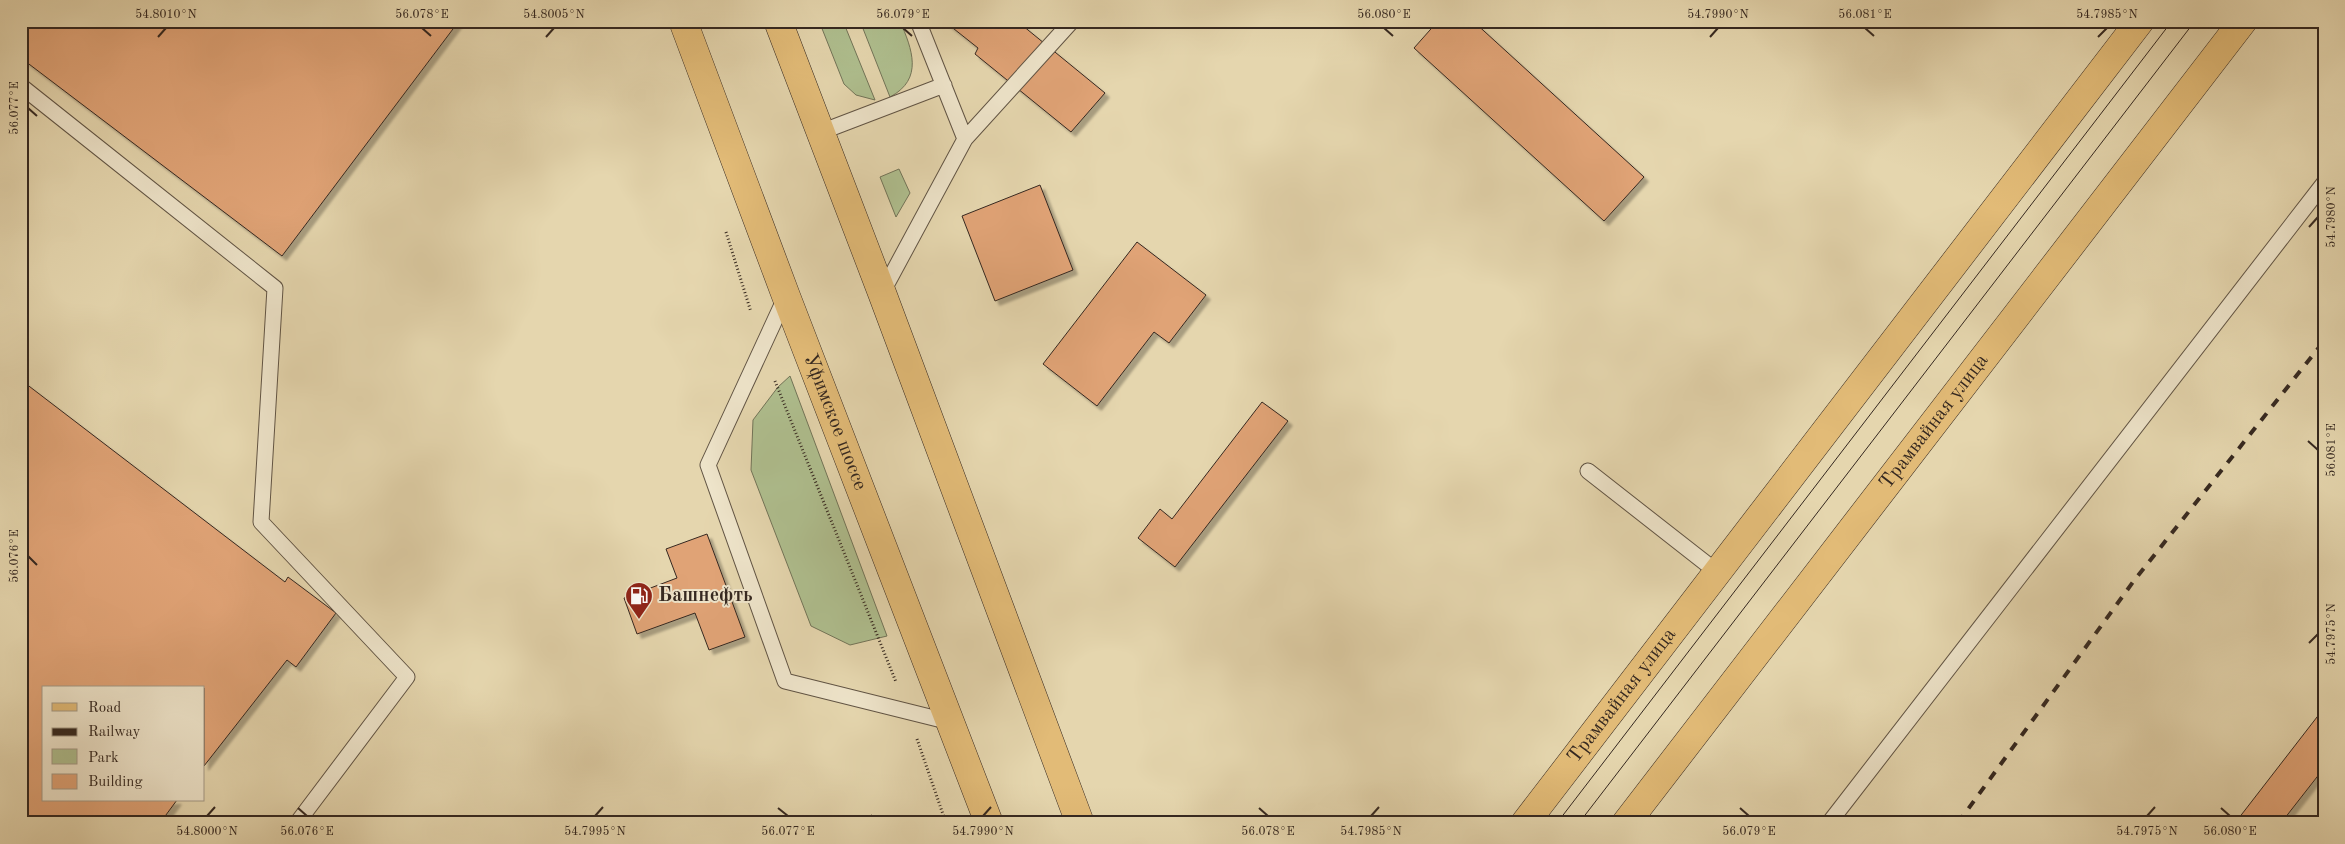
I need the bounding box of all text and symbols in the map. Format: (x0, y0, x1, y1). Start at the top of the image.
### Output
text: 54.8010°N (135, 8, 197, 21)
text: 56.078°E (395, 8, 449, 21)
text: 54.8005°N (523, 8, 585, 21)
text: 56.079°E (876, 8, 930, 21)
text: 56.080°E (1357, 8, 1411, 21)
text: 54.7990°N (1687, 8, 1749, 21)
text: 56.081°E (1838, 8, 1892, 21)
text: 54.7985°N (2076, 8, 2138, 21)
text: 56.077°E (8, 81, 21, 135)
text: 54.7980°N (2325, 186, 2338, 248)
street label: Уфимское шоссе (799, 351, 870, 493)
street label: Трамвайная улица (1876, 351, 1993, 493)
text: 56.081°E (2325, 423, 2338, 477)
text: 56.076°E (8, 529, 21, 583)
fuel station icon: Башнефть (624, 581, 654, 620)
place label: Башнефть (658, 586, 753, 606)
text: 54.7975°N (2325, 603, 2338, 665)
street label: Трамвайная улица (1564, 625, 1680, 767)
legend (42, 686, 205, 802)
text: Road (88, 701, 122, 716)
text: Railway (88, 725, 141, 740)
text: Park (88, 751, 119, 766)
text: Building (88, 775, 143, 790)
text: 54.8000°N (176, 825, 238, 838)
text: 56.076°E (280, 825, 334, 838)
text: 54.7995°N (564, 825, 626, 838)
text: 56.077°E (761, 825, 815, 838)
text: 54.7990°N (952, 825, 1014, 838)
text: 56.078°E (1241, 825, 1295, 838)
text: 54.7985°N (1340, 825, 1402, 838)
text: 56.079°E (1722, 825, 1776, 838)
text: 54.7975°N (2116, 825, 2178, 838)
text: 56.080°E (2203, 825, 2257, 838)

